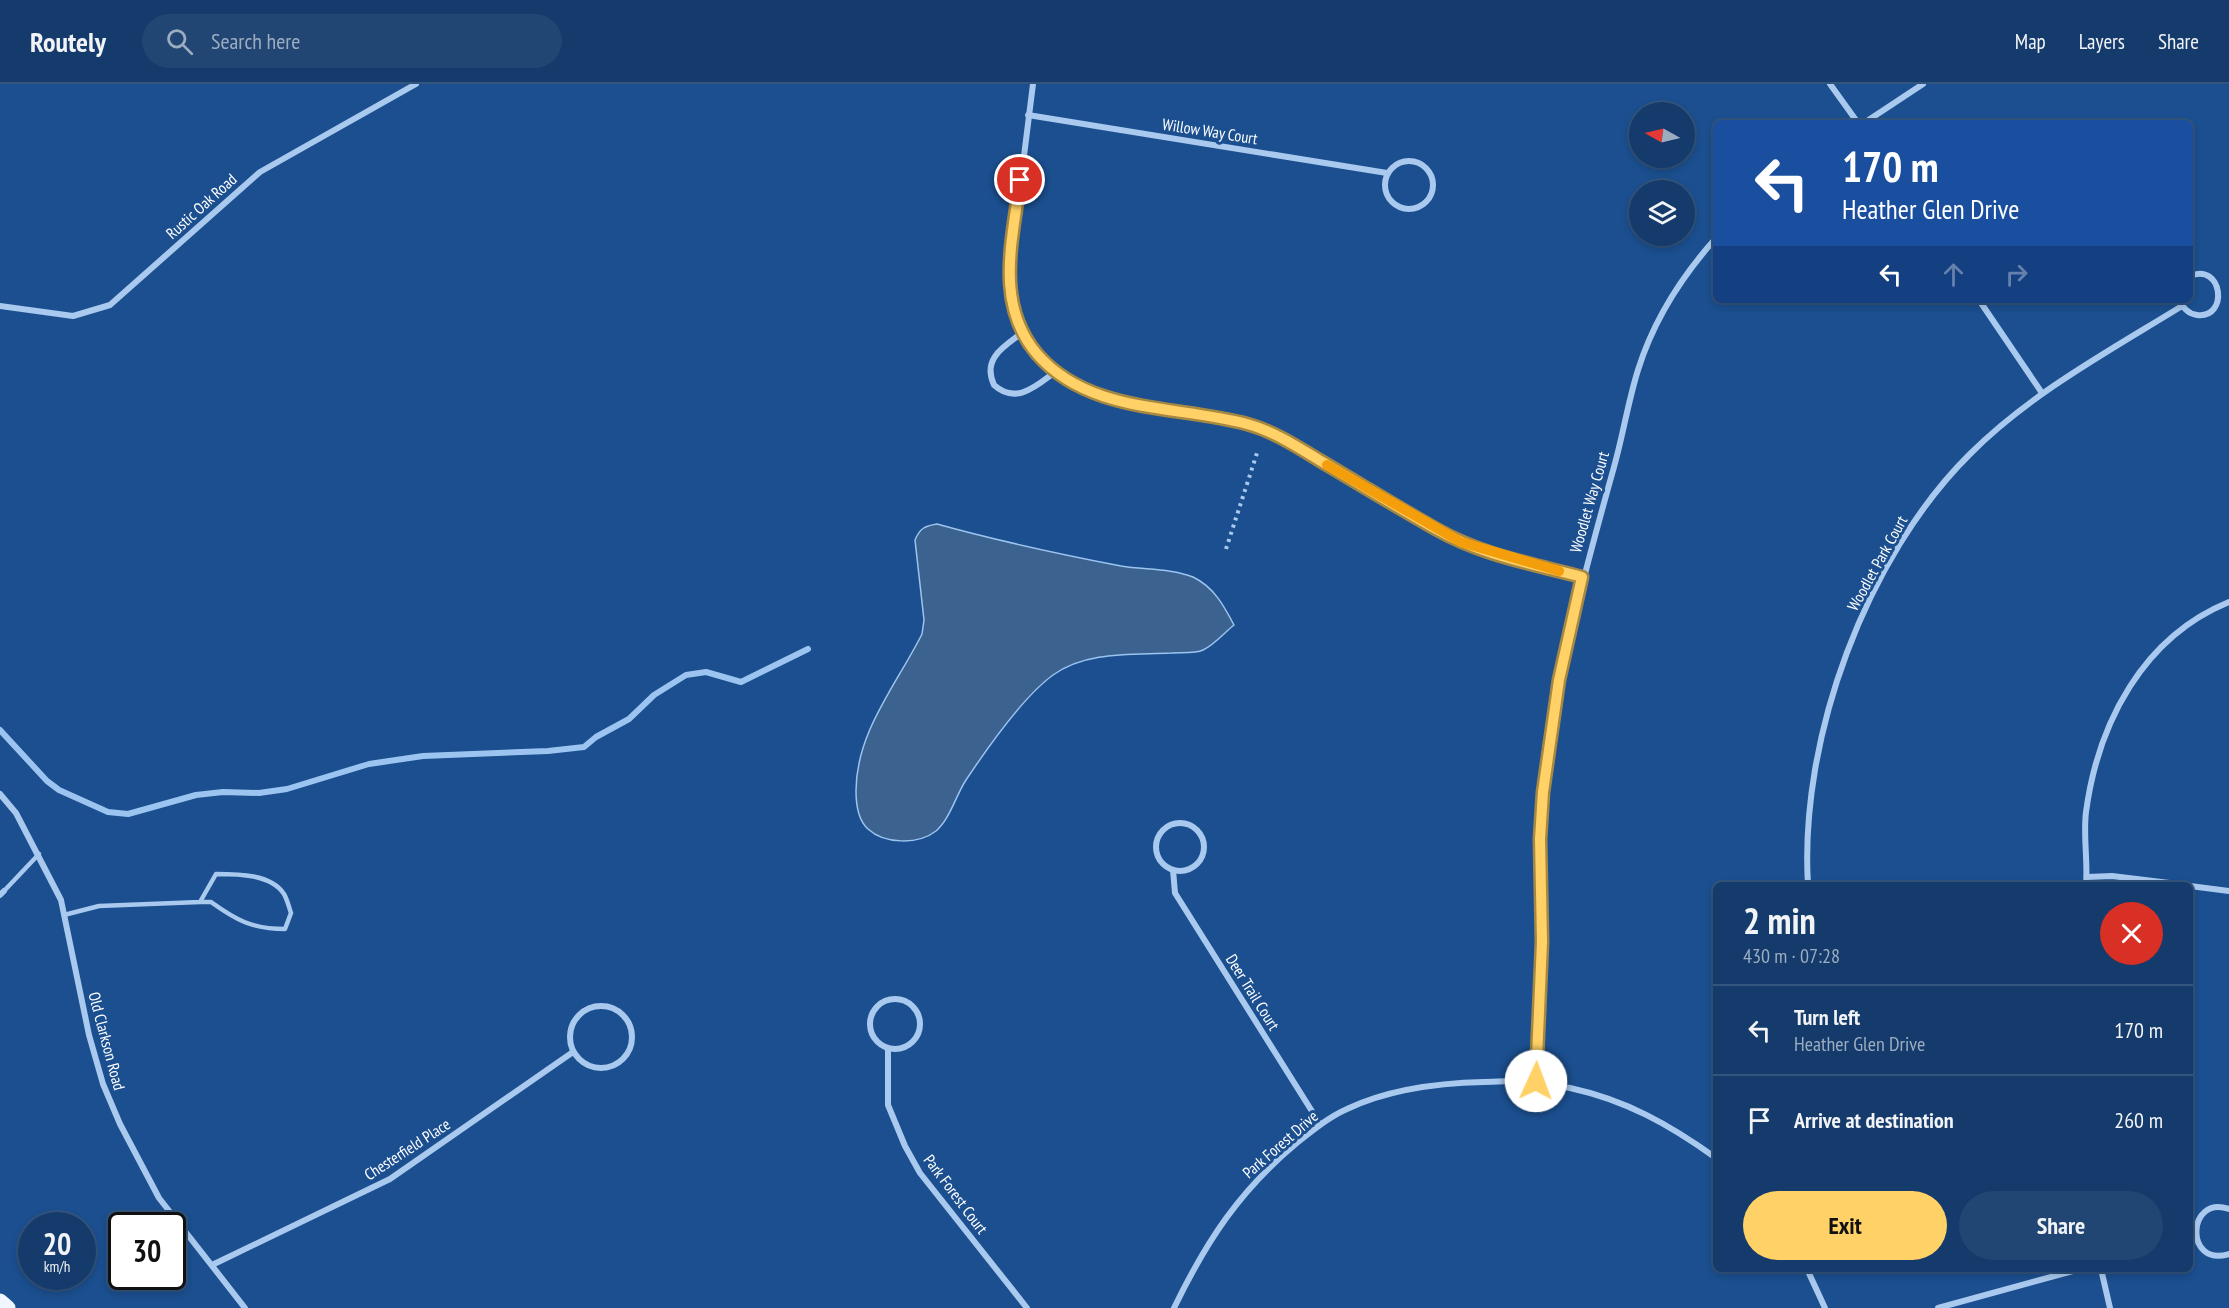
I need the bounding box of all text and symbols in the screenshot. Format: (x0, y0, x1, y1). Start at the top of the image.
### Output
search box (142, 14, 562, 68)
text: Routely (30, 23, 106, 60)
icon: search (163, 25, 196, 58)
text: Search here (211, 27, 300, 55)
text: Map (2015, 28, 2046, 55)
text: Layers (2079, 28, 2125, 55)
text: Share (2158, 28, 2199, 55)
north arrow (1629, 102, 1695, 168)
map controls (1629, 102, 1695, 246)
street label: Willow Way Court (1161, 114, 1260, 148)
text: 170 m (1842, 139, 1939, 194)
icon: left (1743, 144, 1821, 222)
pin (994, 154, 1045, 205)
icon: arrive (1003, 163, 1036, 196)
street label: Rustic Oak Road (161, 169, 241, 243)
button: layers (1629, 180, 1695, 246)
text: Heather Glen Drive (1842, 192, 2019, 226)
icon: left (1874, 258, 1907, 291)
icon: ahead (1937, 258, 1970, 291)
icon: right (2000, 258, 2033, 291)
street label: Woodlet Way Court (1565, 449, 1613, 555)
street label: Woodlet Park Court (1843, 511, 1912, 614)
text: 2 min (1743, 897, 1816, 944)
button: close (2100, 902, 2163, 965)
text: 430 m · 07:28 (1743, 943, 1840, 969)
street label: Deer Trail Court (1222, 950, 1285, 1034)
street label: Old Clarkson Road (84, 990, 130, 1092)
text: Turn left (1794, 1003, 1860, 1031)
icon: left (1743, 1014, 1776, 1047)
text: 170 m (2114, 1016, 2163, 1044)
text: Heather Glen Drive (1794, 1031, 1925, 1057)
position arrow (1504, 1049, 1568, 1113)
icon: arrive (1743, 1104, 1776, 1137)
street label: Park Forest Drive (1238, 1106, 1322, 1182)
text: Arrive at destination (1794, 1106, 1954, 1134)
text: 260 m (2114, 1106, 2163, 1134)
street label: Chesterfield Place (360, 1114, 454, 1184)
street label: Park Forest Court (920, 1150, 993, 1238)
button: Exit (1743, 1191, 1947, 1260)
button: Share (1959, 1191, 2163, 1260)
speed limit sign: 30 (108, 1212, 186, 1290)
text: 20 (43, 1224, 71, 1263)
text: km/h (44, 1257, 70, 1276)

